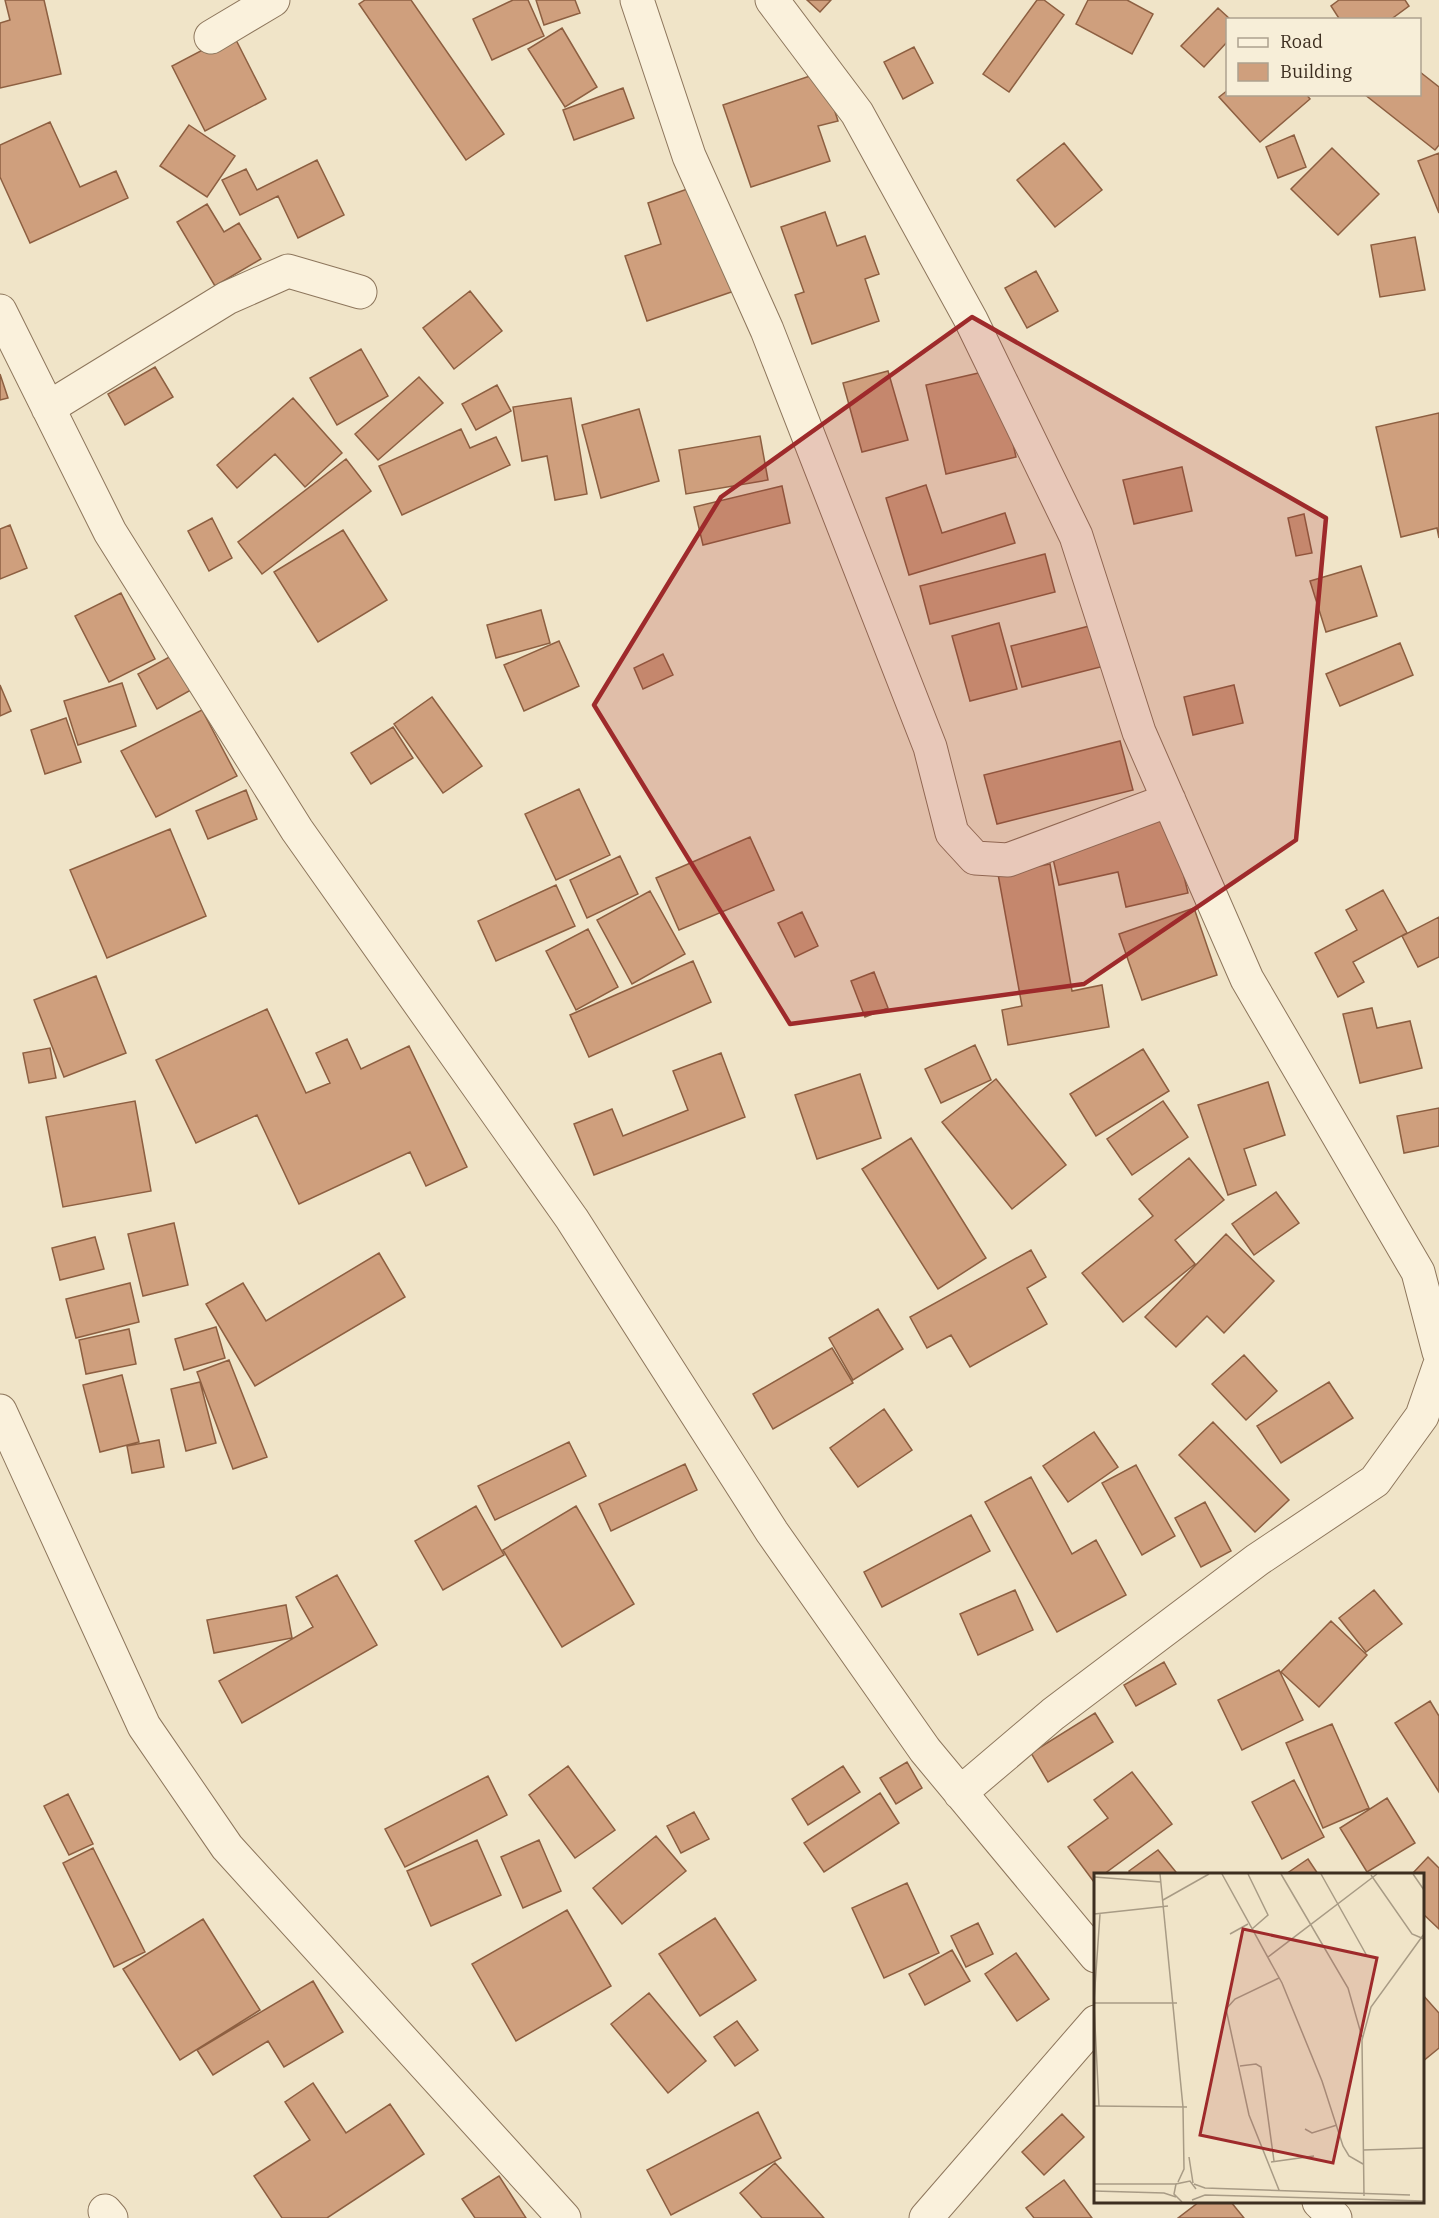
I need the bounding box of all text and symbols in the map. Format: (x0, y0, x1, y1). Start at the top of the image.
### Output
legend (1226, 18, 1421, 96)
text: Road (1280, 30, 1323, 53)
text: Building (1280, 60, 1352, 83)
inset map (1094, 1873, 1424, 2203)

